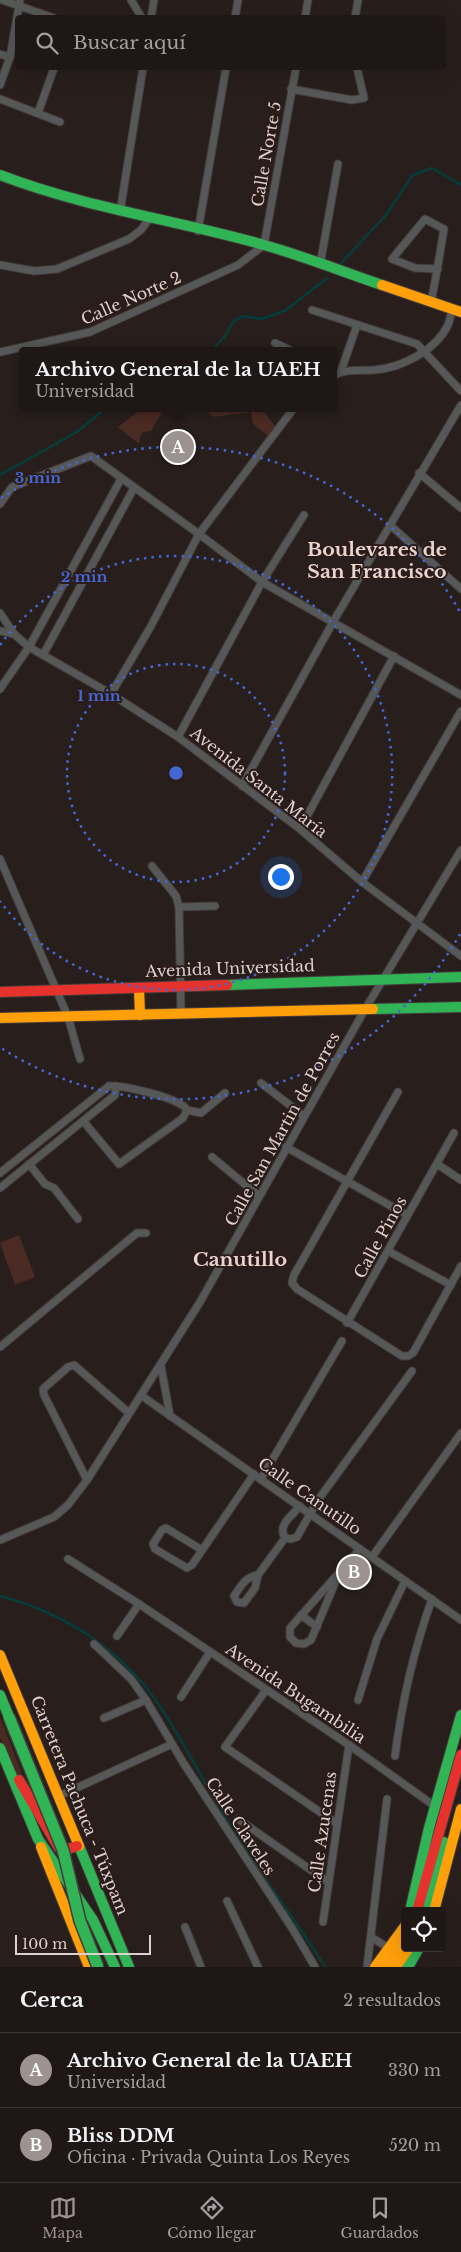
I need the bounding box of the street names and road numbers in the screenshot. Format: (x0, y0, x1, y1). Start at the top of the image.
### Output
street label: Calle Norte 5 (247, 100, 285, 208)
street label: Calle Norte 2 (78, 267, 184, 329)
street label: Avenida Santa María (186, 722, 332, 842)
street label: Avenida Universidad (144, 955, 315, 981)
street label: Calle San Martin de Porres (220, 1028, 344, 1230)
street label: Calle Pinos (349, 1192, 411, 1282)
street label: Calle Canutillo (254, 1453, 366, 1539)
street label: Avenida Bugambilia (221, 1638, 370, 1747)
street label: Carretera Pachuca - Túxpam (27, 1692, 133, 1918)
street label: Calle Azucenas (304, 1770, 340, 1894)
street label: Calle Claveles (202, 1773, 280, 1879)

